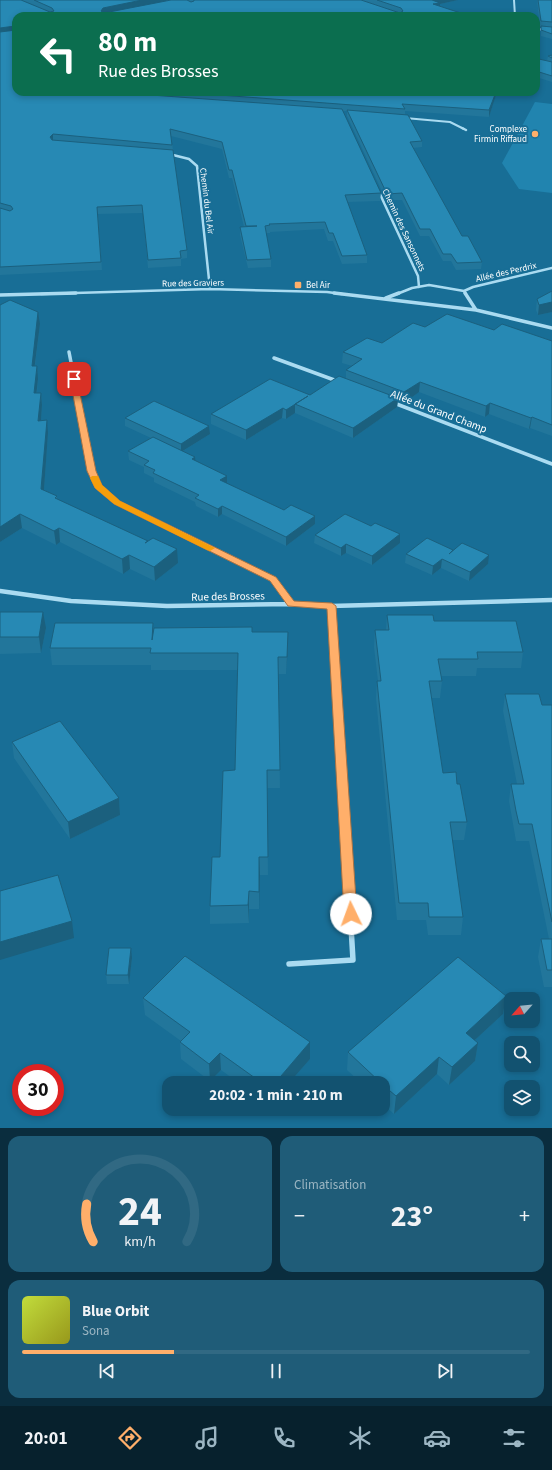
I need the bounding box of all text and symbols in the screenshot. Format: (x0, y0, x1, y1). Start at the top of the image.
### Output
text: 80 m (98, 22, 157, 62)
icon: left (32, 28, 84, 80)
text: Rue des Brosses (98, 59, 219, 84)
place label: Complexe Firmin Riffaud (474, 123, 528, 146)
marker: Complexe Firmin Riffaud (530, 129, 540, 139)
street label: Chemin du Bel Air (196, 167, 217, 236)
street label: Chemin des Sansonnets (379, 187, 429, 274)
street label: Allée des Perdrix (474, 259, 538, 286)
street label: Rue des Graviers (162, 276, 224, 291)
place label: Bel Air (306, 279, 331, 292)
marker: Bel Air (293, 280, 303, 290)
pin (57, 362, 91, 396)
icon: arrive (63, 368, 85, 390)
street label: Allée du Grand Champ (388, 386, 489, 437)
street label: Rue des Brosses (191, 588, 265, 605)
position arrow (330, 893, 372, 935)
north arrow (504, 992, 540, 1028)
map controls (504, 992, 540, 1116)
button: search (504, 1036, 540, 1072)
speed limit sign: 30 (12, 1064, 64, 1116)
button: layers (504, 1080, 540, 1116)
text: 20:02 · 1 min · 210 m (209, 1085, 343, 1106)
text: Climatisation (294, 1176, 366, 1194)
text: 24 (118, 1182, 162, 1242)
text: 23° (391, 1195, 433, 1238)
text: − (294, 1200, 305, 1232)
text: + (519, 1200, 530, 1232)
text: km/h (124, 1231, 156, 1252)
text: Blue Orbit (82, 1301, 149, 1322)
text: Sona (82, 1322, 110, 1340)
icon: previous (96, 1360, 118, 1382)
icon: pause (265, 1360, 287, 1382)
icon: next (434, 1360, 456, 1382)
icon: directions (116, 1424, 144, 1452)
icon: music (193, 1424, 221, 1452)
icon: phone (270, 1424, 298, 1452)
icon: climate (346, 1424, 374, 1452)
icon: car (423, 1424, 451, 1452)
icon: filters (500, 1424, 528, 1452)
text: 20:01 (24, 1426, 68, 1451)

